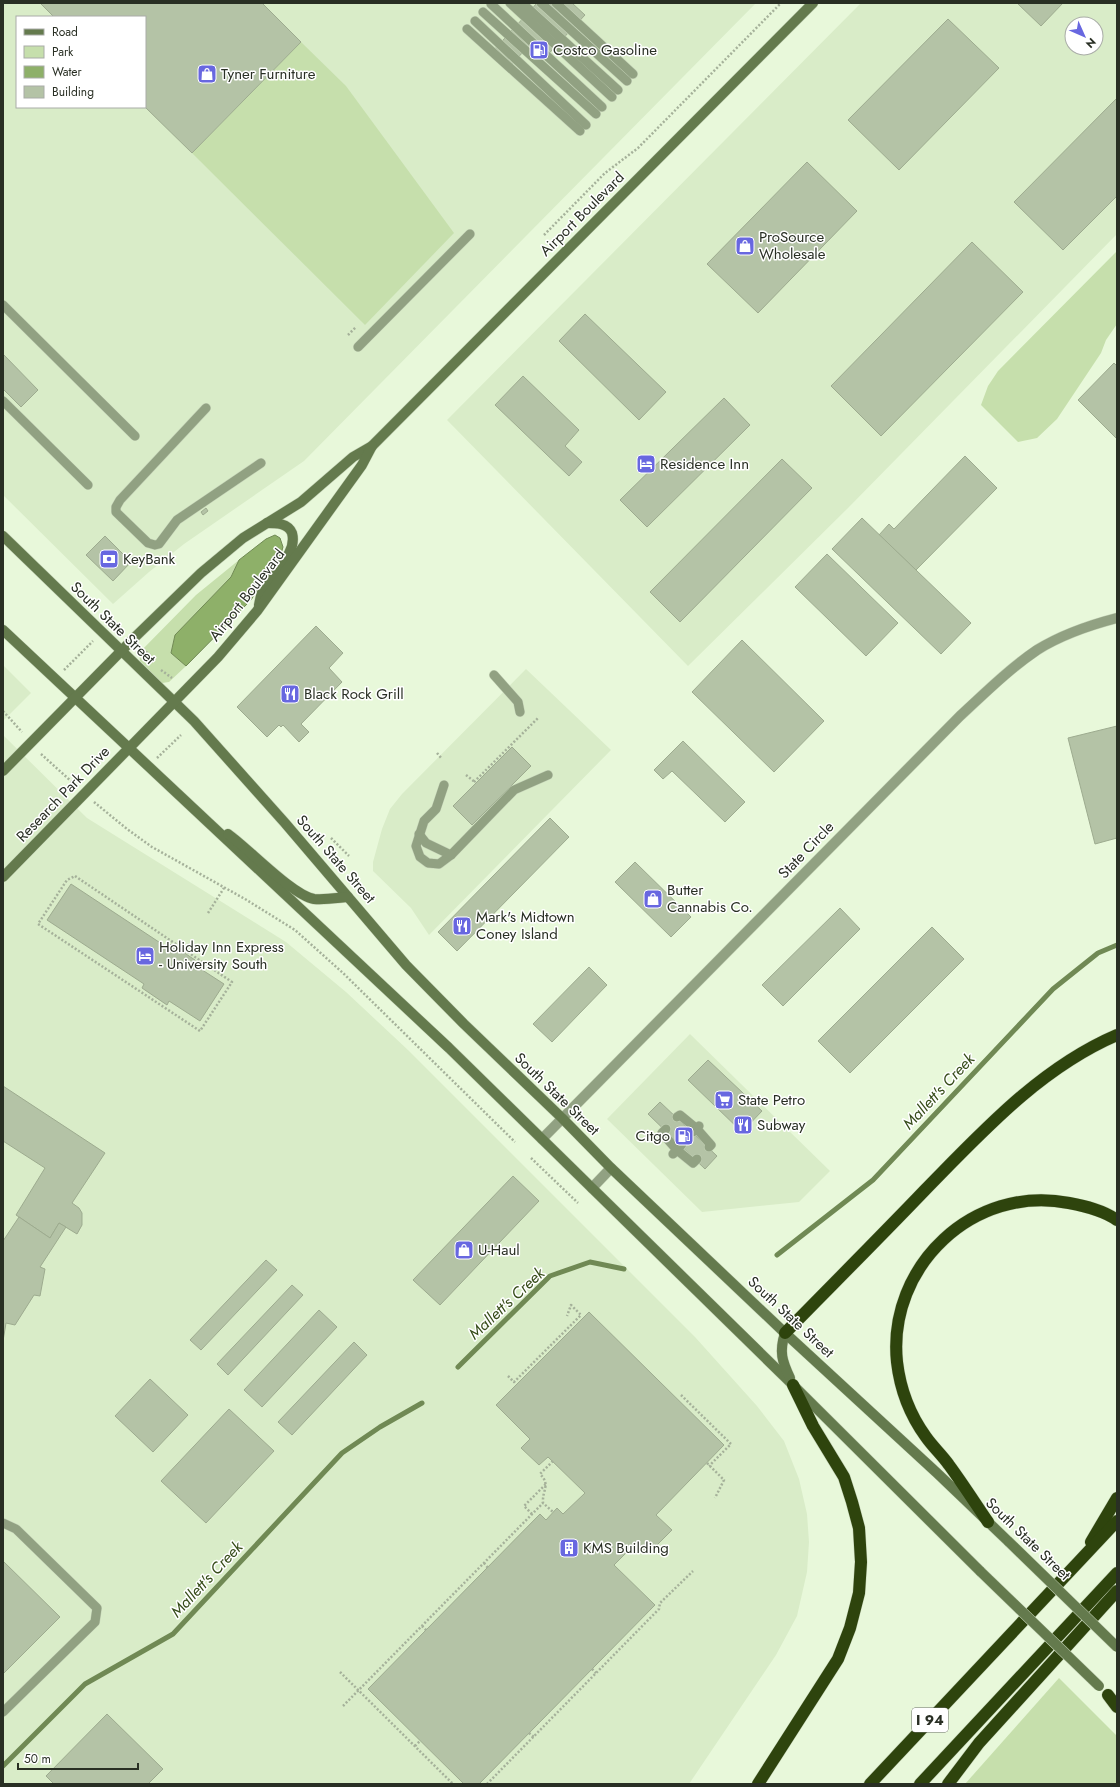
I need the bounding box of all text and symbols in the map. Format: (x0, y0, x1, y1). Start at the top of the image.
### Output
legend (16, 16, 146, 108)
north arrow (1064, 16, 1104, 56)
text: Road (52, 23, 78, 41)
text: N (1082, 34, 1100, 52)
fuel station icon: Costco Gasoline (528, 39, 550, 61)
place label: Costco Gasoline (553, 39, 657, 61)
text: Park (52, 43, 74, 61)
text: Water (52, 63, 83, 81)
shop icon: Tyner Furniture (196, 63, 218, 85)
place label: Tyner Furniture (221, 63, 316, 85)
text: Building (52, 83, 94, 101)
street label: Airport Boulevard (535, 167, 629, 261)
place label: ProSource Wholesale (759, 226, 826, 265)
shop icon: ProSource Wholesale (734, 235, 756, 257)
hotel icon: Residence Inn (635, 453, 657, 475)
place label: Residence Inn (660, 453, 749, 475)
street label: Airport Boulevard (204, 544, 290, 646)
bank icon: KeyBank (98, 548, 120, 570)
place label: KeyBank (123, 548, 176, 570)
street label: South State Street (65, 577, 161, 670)
restaurant icon: Black Rock Grill (279, 683, 301, 705)
place label: Black Rock Grill (304, 683, 404, 705)
street label: Research Park Drive (11, 741, 115, 847)
street label: South State Street (291, 810, 381, 908)
street label: State Circle (773, 816, 839, 884)
place label: Butter Cannabis Co. (667, 879, 753, 918)
shop icon: Butter Cannabis Co. (642, 888, 664, 910)
place label: Mark's Midtown Coney Island (476, 906, 575, 945)
restaurant icon: Mark's Midtown Coney Island (451, 915, 473, 937)
place label: Holiday Inn Express - University South (159, 936, 284, 975)
hotel icon: Holiday Inn Express - University South (134, 945, 156, 967)
water label: Mallett's Creek (897, 1047, 980, 1134)
street label: South State Street (509, 1048, 605, 1141)
supermarket icon: State Petro (713, 1089, 735, 1111)
place label: State Petro (738, 1089, 805, 1111)
restaurant icon: Subway (732, 1114, 754, 1136)
place label: Subway (757, 1114, 806, 1136)
place label: Citgo (635, 1125, 670, 1147)
fuel station icon: Citgo (673, 1125, 695, 1147)
shop icon: U-Haul (453, 1239, 475, 1261)
place label: U-Haul (478, 1239, 520, 1261)
water label: Mallett's Creek (463, 1261, 550, 1345)
street label: South State Street (743, 1271, 839, 1363)
street label: South State Street (980, 1493, 1076, 1586)
water label: Mallett's Creek (165, 1535, 248, 1622)
building icon: KMS Building (558, 1537, 580, 1559)
place label: KMS Building (583, 1537, 669, 1559)
road number: I 94 (912, 1708, 948, 1732)
scale bar (18, 1745, 138, 1771)
text: 50 m (24, 1750, 51, 1768)

